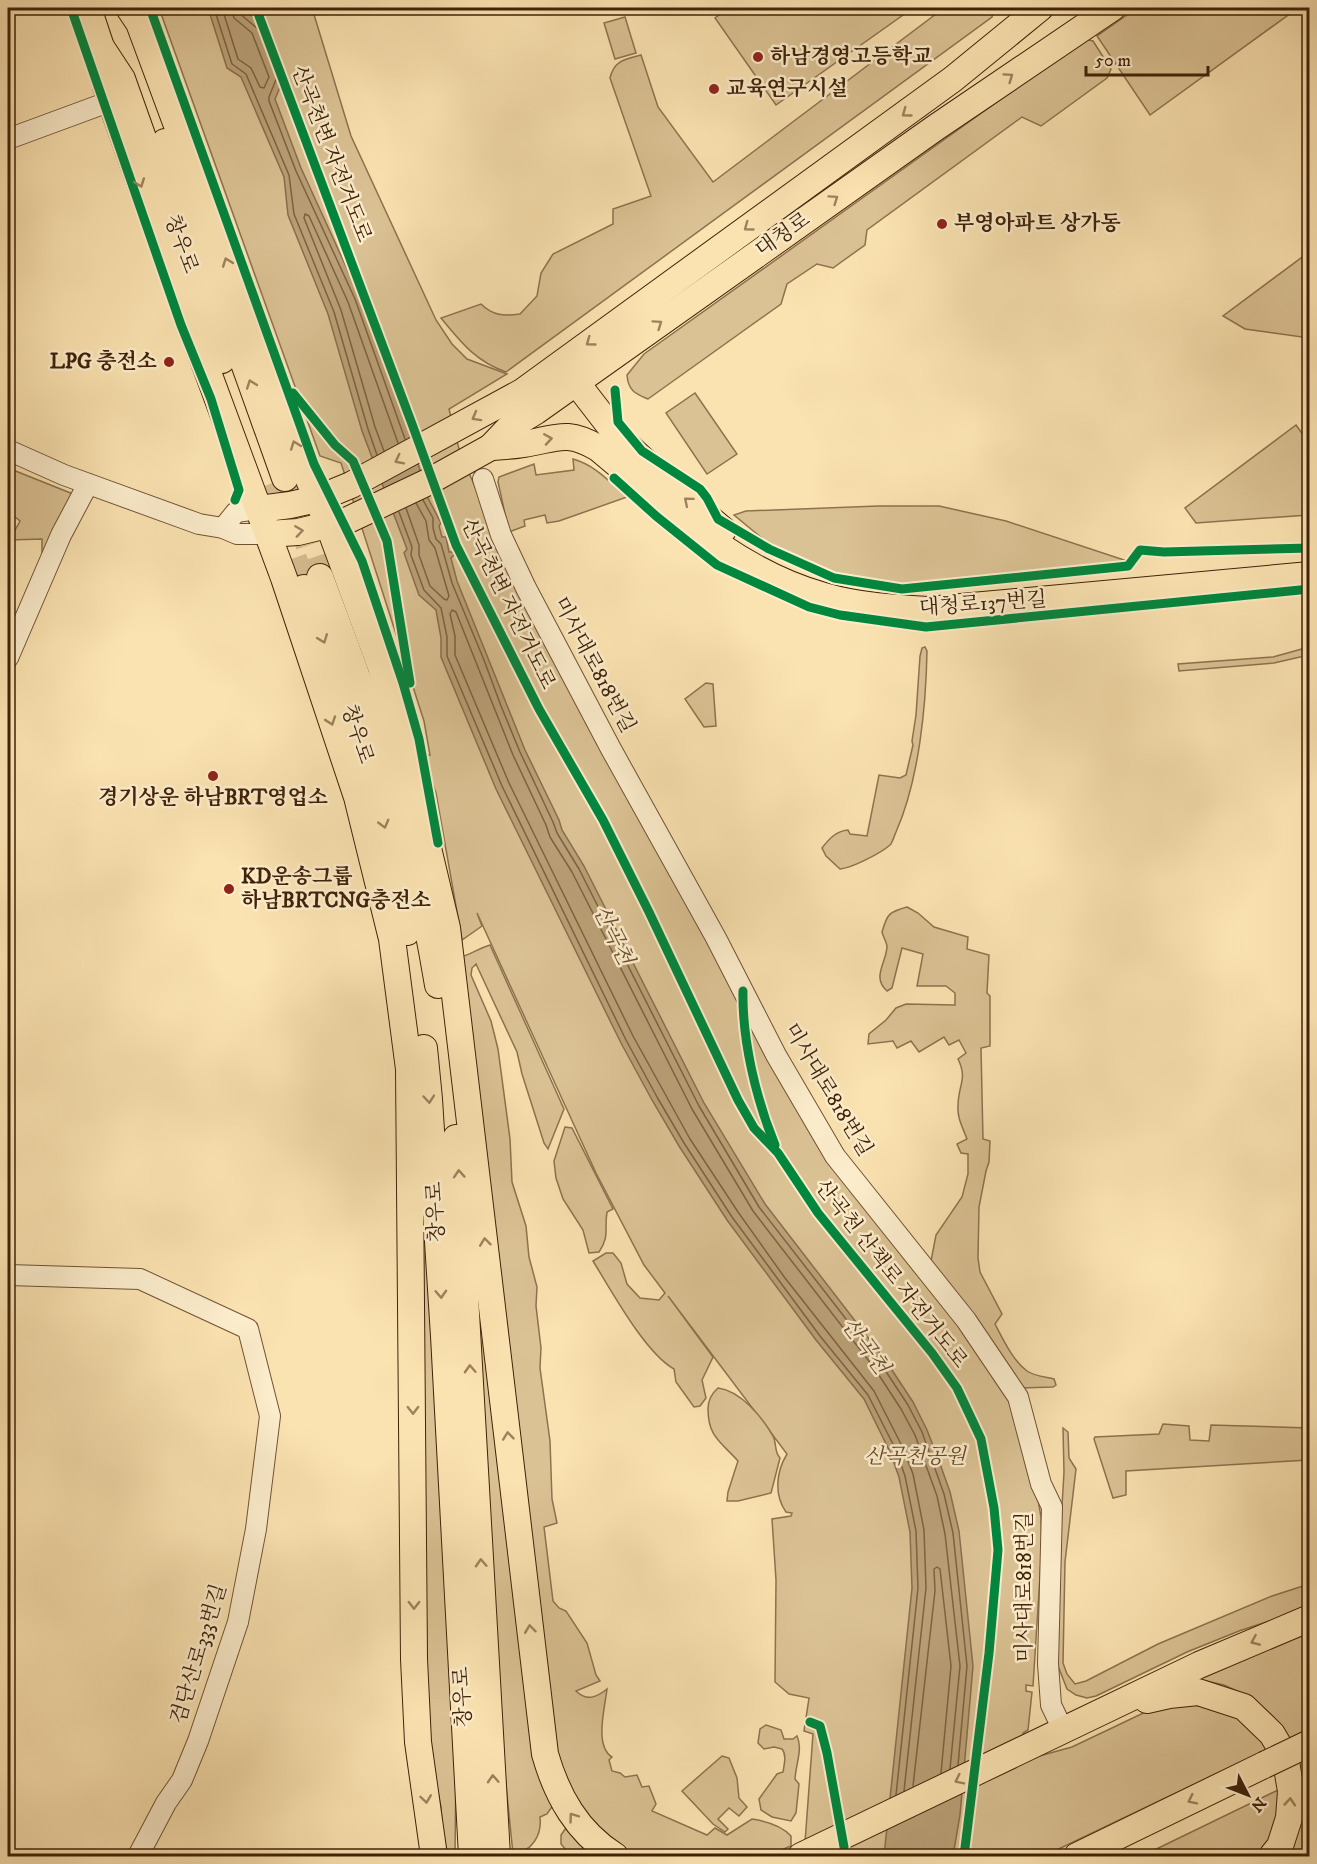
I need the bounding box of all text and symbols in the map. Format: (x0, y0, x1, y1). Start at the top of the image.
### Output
scale bar (1086, 39, 1208, 77)
place label: 하남경영고등학교 (770, 44, 932, 70)
marker: 하남경영고등학교 (751, 50, 765, 64)
text: 50 m (1095, 50, 1131, 72)
street label: 산곡천변 자전거도로 (285, 62, 377, 246)
one-way arrow (1003, 73, 1014, 84)
place label: 교육연구시설 (726, 76, 848, 102)
marker: 교육연구시설 (707, 82, 721, 96)
one-way arrow (901, 106, 912, 117)
one-way arrow (132, 177, 145, 188)
one-way arrow (827, 195, 838, 206)
street label: 대청로 (751, 207, 815, 263)
street label: 창우로 (158, 211, 204, 277)
place label: 부영아파트 상가동 (954, 211, 1121, 237)
marker: 부영아파트 상가동 (935, 217, 949, 231)
one-way arrow (743, 220, 754, 231)
one-way arrow (222, 257, 235, 268)
one-way arrow (651, 320, 662, 331)
one-way arrow (586, 335, 597, 346)
place label: LPG 충전소 (50, 349, 157, 375)
marker: LPG 충전소 (162, 355, 176, 369)
one-way arrow (245, 379, 258, 390)
one-way arrow (472, 410, 483, 421)
one-way arrow (544, 433, 553, 445)
one-way arrow (290, 440, 303, 451)
one-way arrow (395, 453, 405, 464)
one-way arrow (684, 497, 695, 508)
street label: 산곡천변 자전거도로 (455, 514, 561, 694)
one-way arrow (294, 526, 303, 538)
street label: 대청로137번길 (918, 587, 1048, 621)
street label: 미사대로818번길 (547, 592, 641, 738)
one-way arrow (316, 633, 329, 643)
street label: 창우로 (335, 701, 379, 767)
one-way arrow (323, 715, 336, 726)
marker: 경기상운 하남BRT영업소 (206, 769, 220, 783)
place label: 경기상운 하남BRT영업소 (98, 785, 328, 811)
one-way arrow (377, 819, 390, 829)
place label: KD운송그룹 하남BRTCNG충전소 (241, 864, 431, 914)
marker: KD운송그룹 하남BRTCNG충전소 (222, 882, 236, 896)
water label: 산곡천 (587, 900, 640, 971)
street label: 미사대로818번길 (778, 1019, 878, 1161)
one-way arrow (422, 1094, 435, 1103)
one-way arrow (452, 1170, 465, 1179)
street label: 산곡천 산책로 자전거도로 (810, 1175, 972, 1373)
street label: 창우로 (421, 1181, 451, 1243)
one-way arrow (479, 1237, 492, 1247)
one-way arrow (434, 1289, 447, 1298)
water label: 산곡천 (836, 1312, 894, 1380)
one-way arrow (464, 1364, 477, 1373)
one-way arrow (406, 1406, 419, 1415)
one-way arrow (502, 1431, 515, 1440)
park label: 산곡천공원 (864, 1444, 967, 1470)
street label: 미사대로818번길 (1012, 1512, 1038, 1662)
one-way arrow (474, 1559, 487, 1568)
street label: 검단산로333번길 (165, 1581, 233, 1727)
one-way arrow (408, 1601, 420, 1610)
one-way arrow (524, 1625, 537, 1634)
one-way arrow (1251, 1634, 1262, 1646)
street label: 창우로 (448, 1666, 478, 1728)
north arrow (1218, 1765, 1278, 1825)
one-way arrow (955, 1773, 965, 1784)
one-way arrow (486, 1775, 499, 1784)
one-way arrow (1188, 1793, 1199, 1804)
text: N (1247, 1793, 1270, 1816)
one-way arrow (419, 1795, 431, 1804)
one-way arrow (1283, 1798, 1296, 1807)
one-way arrow (569, 1812, 580, 1823)

